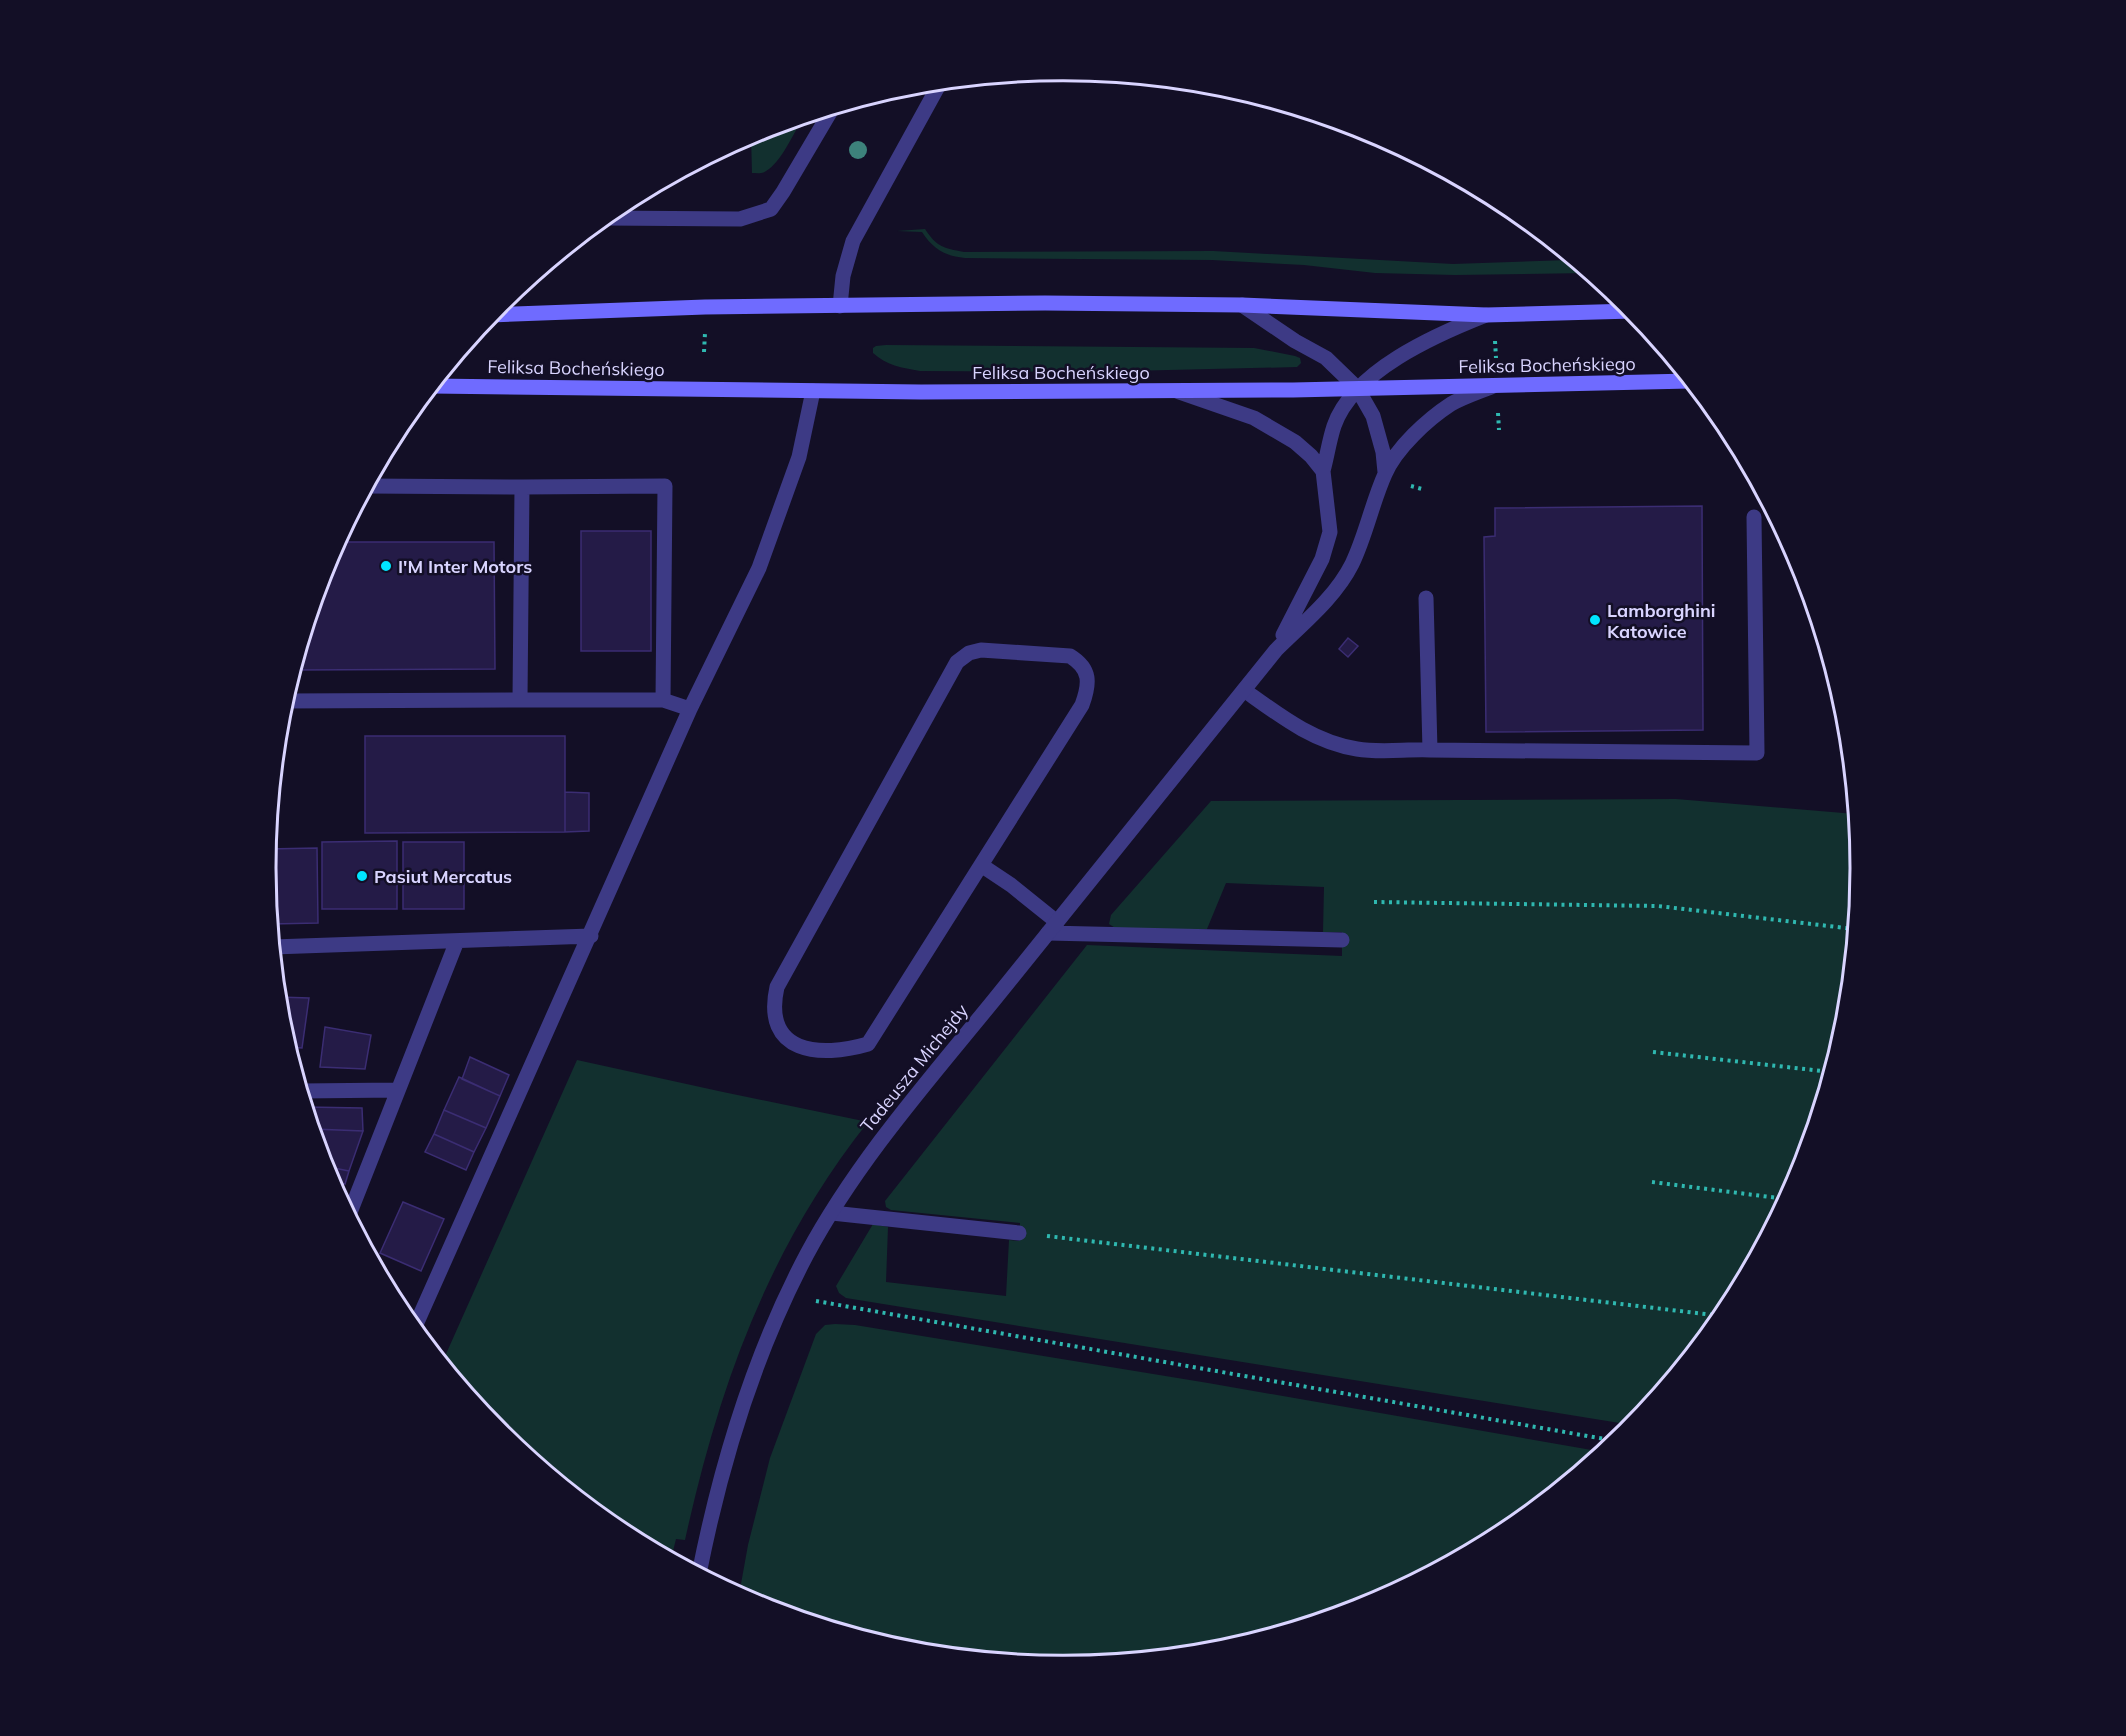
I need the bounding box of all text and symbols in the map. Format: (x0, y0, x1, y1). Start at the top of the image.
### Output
street label: Feliksa Bocheńskiego (1458, 352, 1636, 378)
street label: Feliksa Bocheńskiego (487, 355, 665, 381)
street label: Feliksa Bocheńskiego (972, 361, 1150, 384)
place label: I'M Inter Motors (398, 555, 532, 578)
marker: I'M Inter Motors (379, 559, 393, 573)
place label: Lamborghini Katowice (1607, 599, 1715, 643)
marker: Lamborghini Katowice (1588, 613, 1602, 627)
place label: Pasiut Mercatus (374, 865, 512, 888)
marker: Pasiut Mercatus (355, 869, 369, 883)
street label: Tadeusza Michejdy (855, 999, 973, 1137)

